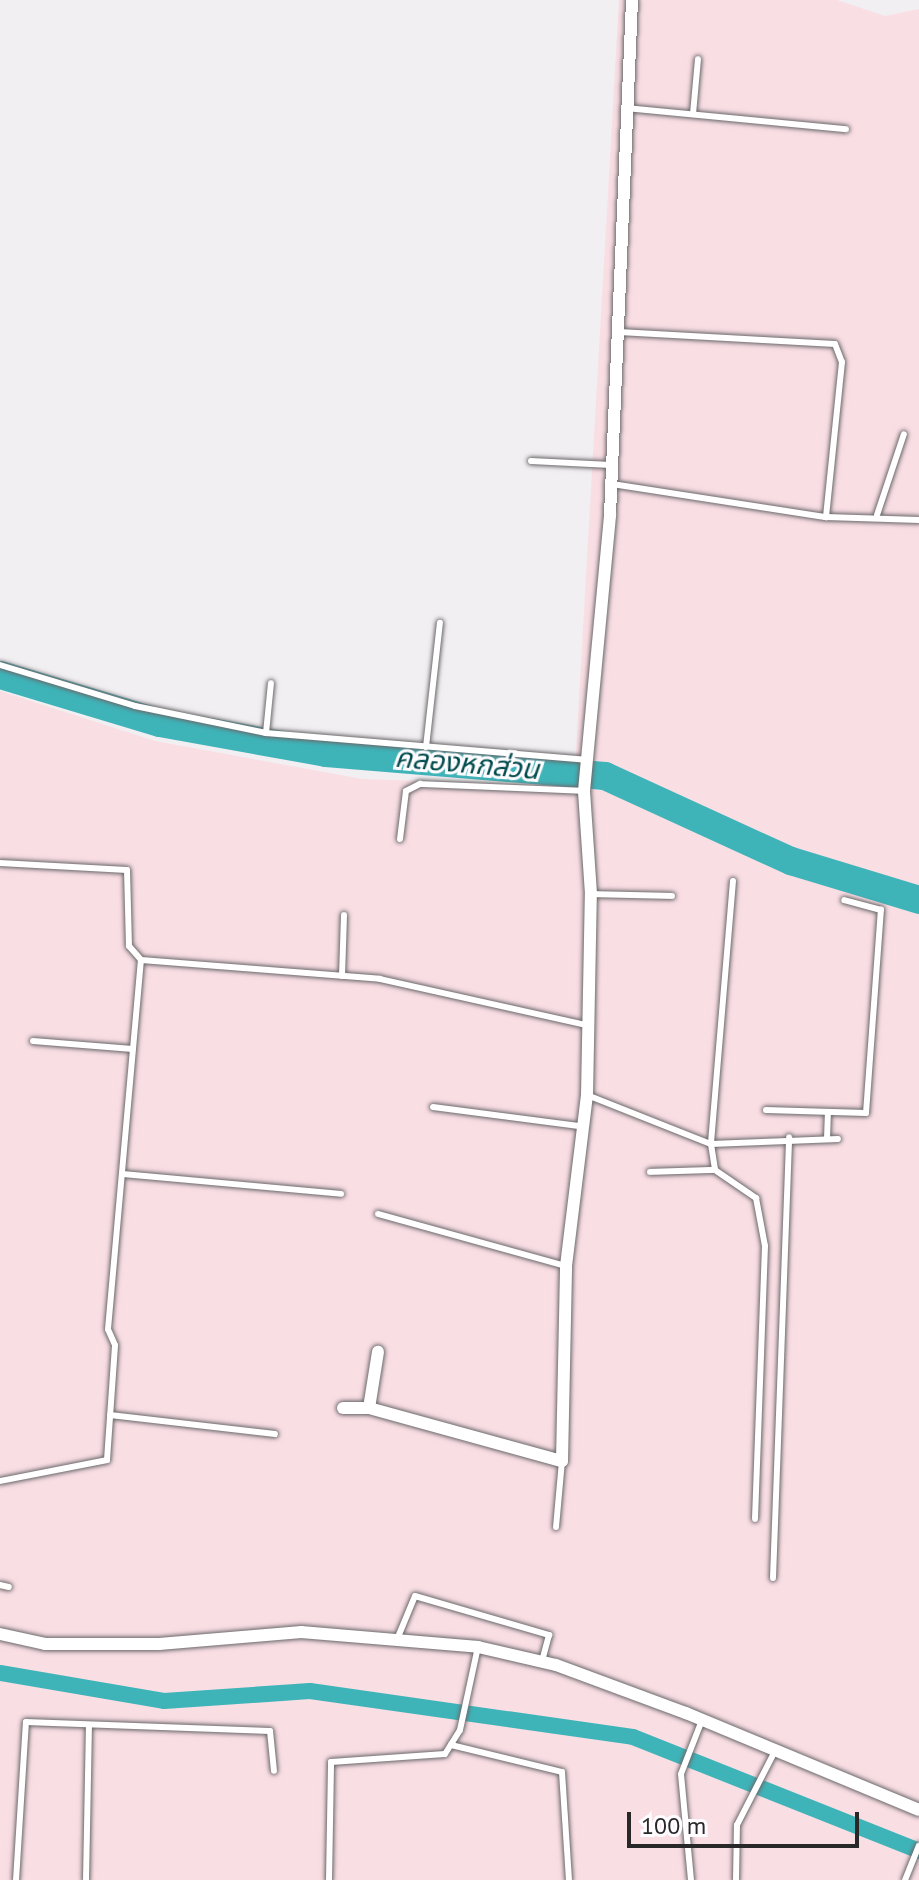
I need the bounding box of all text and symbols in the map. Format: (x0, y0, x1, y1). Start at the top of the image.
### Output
water label: คลองหกส่วน (394, 740, 540, 786)
scale bar (631, 1796, 863, 1846)
text: 100 m (641, 1810, 706, 1841)

